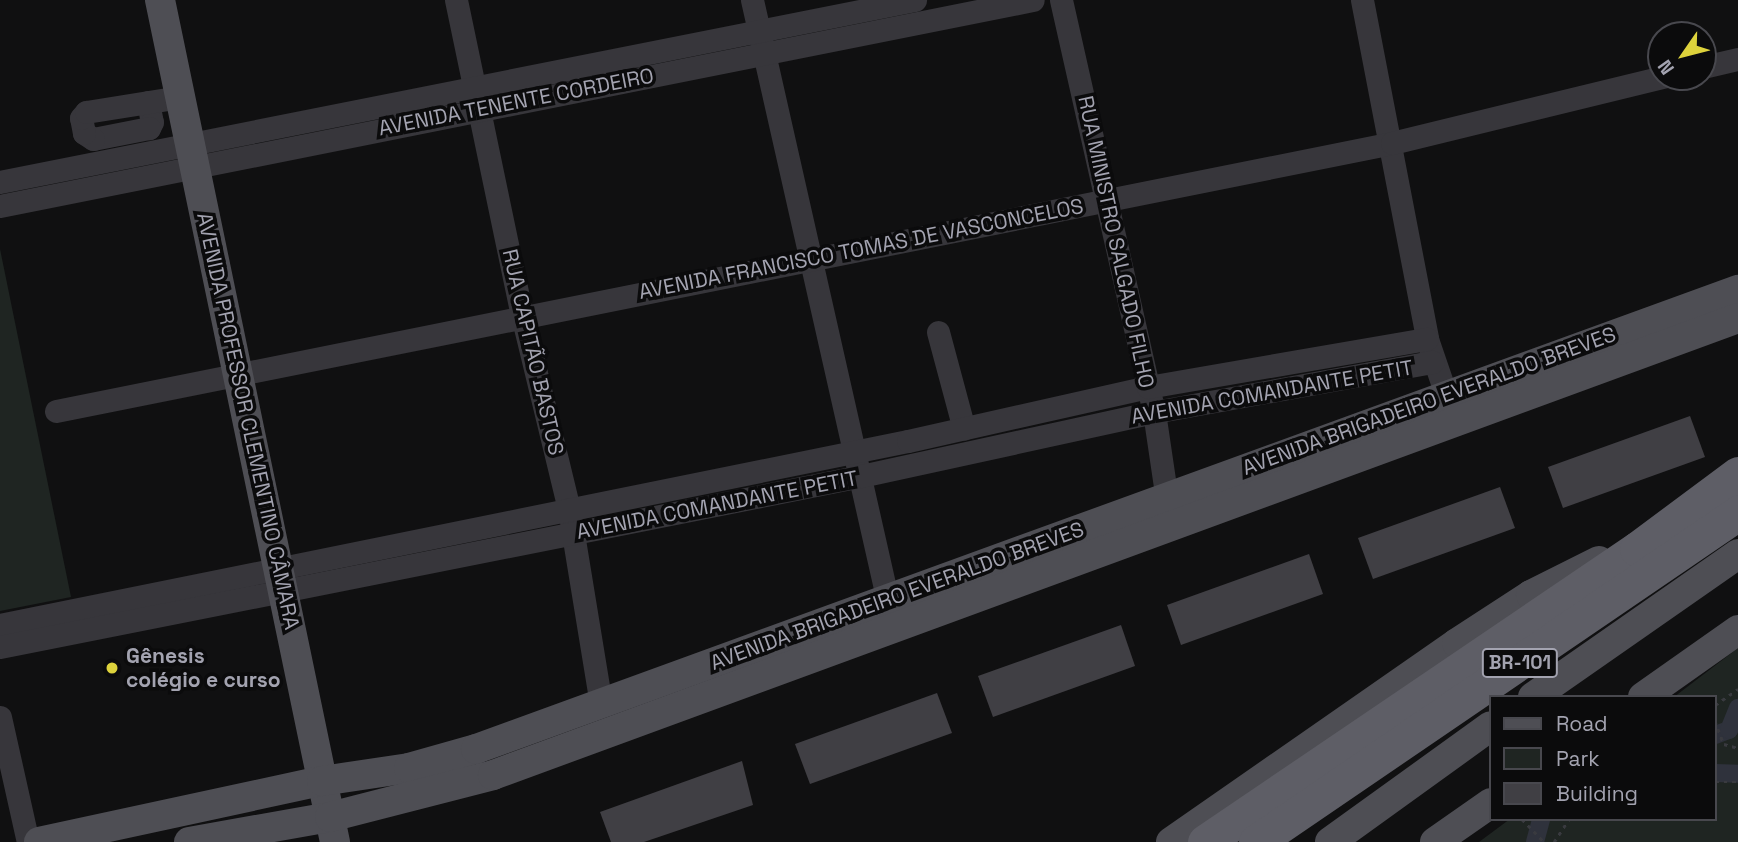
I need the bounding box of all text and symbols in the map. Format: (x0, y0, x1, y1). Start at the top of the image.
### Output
north arrow (1647, 21, 1717, 91)
text: N (1652, 55, 1680, 80)
street label: AVENIDA TENENTE CORDEIRO (376, 63, 656, 141)
street label: RUA MINISTRO SALGADO FILHO (1073, 93, 1159, 391)
street label: AVENIDA FRANCISCO TOMAS DE VASCONCELOS (636, 193, 1086, 305)
street label: AVENIDA PROFESSOR CLEMENTINO CÂMARA (191, 210, 305, 632)
street label: RUA CAPITÃO BASTOS (497, 246, 569, 458)
street label: AVENIDA BRIGADEIRO EVERALDO BREVES (1239, 321, 1619, 481)
street label: AVENIDA COMANDANTE PETIT (1129, 355, 1415, 429)
street label: AVENIDA COMANDANTE PETIT (574, 465, 860, 545)
street label: AVENIDA BRIGADEIRO EVERALDO BREVES (707, 516, 1087, 676)
place label: Gênesis colégio e curso (126, 643, 281, 693)
road number: BR-101 (1482, 648, 1558, 678)
marker: Gênesis colégio e curso (104, 660, 120, 676)
legend (1490, 695, 1717, 821)
text: Road (1556, 710, 1608, 737)
text: Park (1556, 745, 1600, 772)
text: Building (1556, 780, 1638, 807)

